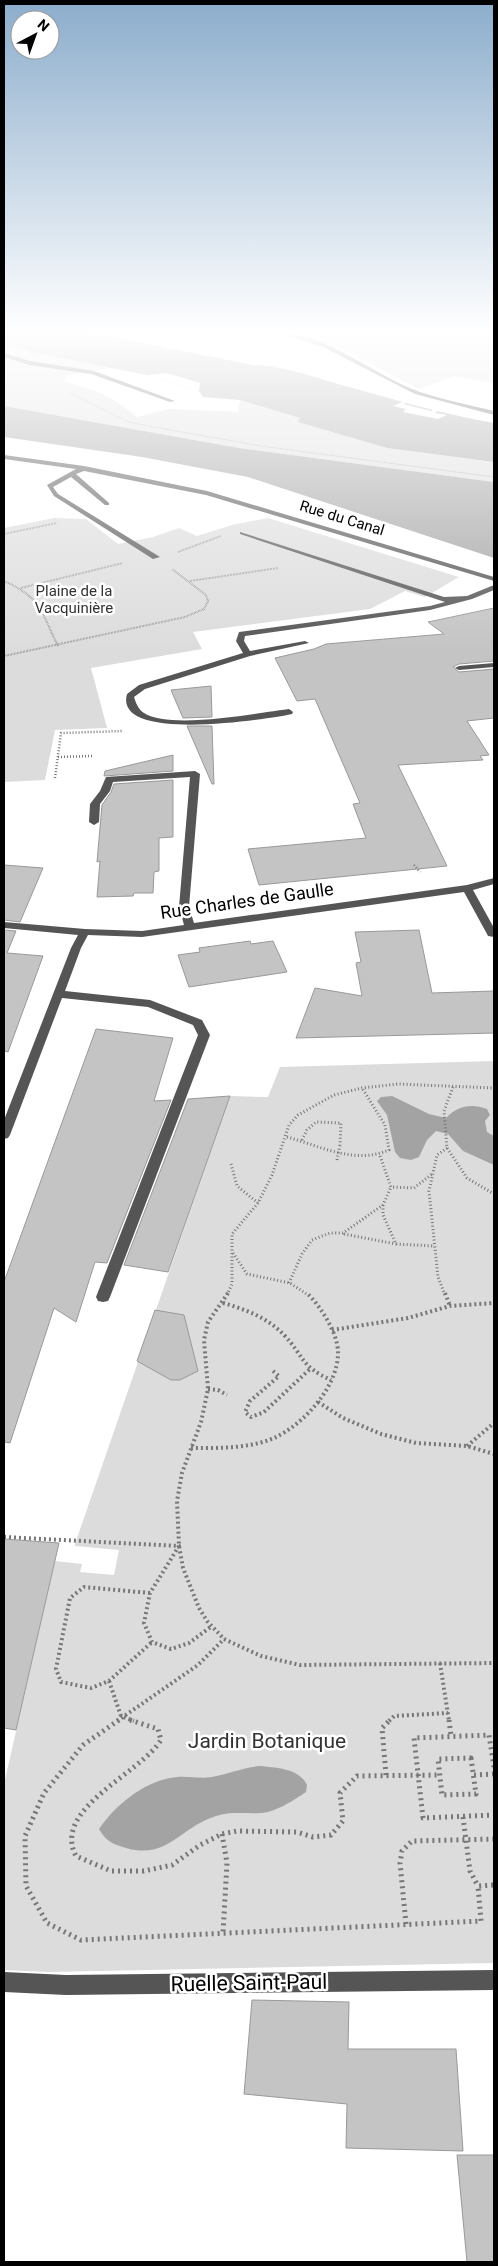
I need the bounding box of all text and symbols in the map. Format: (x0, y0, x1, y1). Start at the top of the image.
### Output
north arrow (10, 10, 60, 60)
text: N (35, 16, 53, 34)
street label: Rue du Canal (297, 497, 387, 539)
park label: Plaine de la Vacquinière (35, 582, 113, 617)
street label: Rue Charles de Gaulle (159, 878, 335, 923)
park label: Jardin Botanique (188, 1729, 346, 1753)
street label: Ruelle Saint-Paul (170, 1970, 328, 1996)

